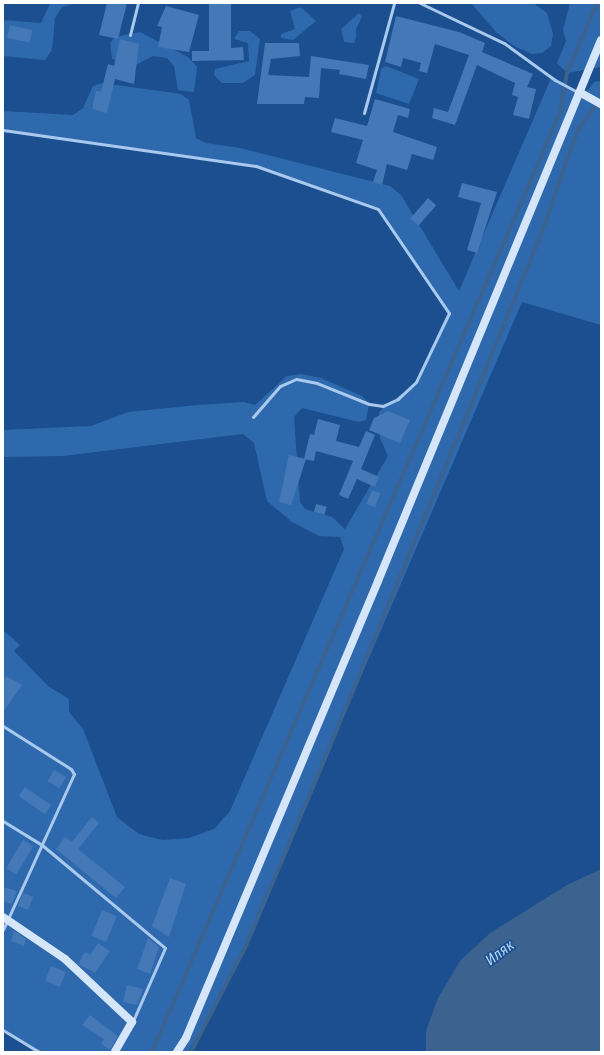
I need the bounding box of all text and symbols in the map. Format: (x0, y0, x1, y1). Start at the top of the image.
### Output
water label: Иляк (482, 936, 518, 970)

